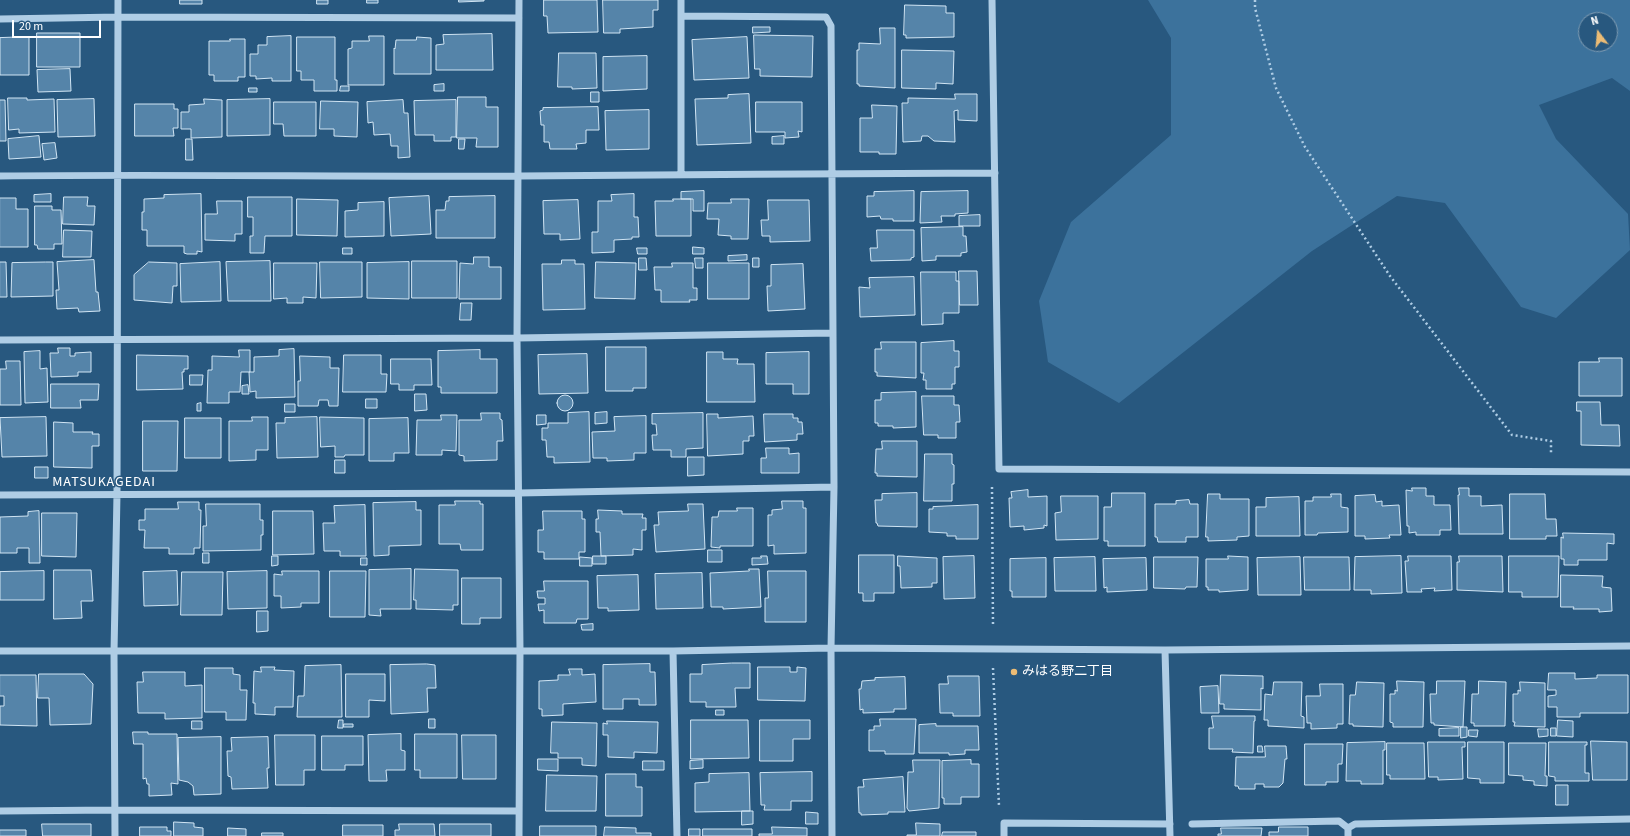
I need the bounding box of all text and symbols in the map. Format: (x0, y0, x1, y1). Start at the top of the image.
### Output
scale bar (14, 12, 103, 38)
north arrow (1578, 12, 1618, 52)
text: N (1589, 13, 1600, 29)
text: 20 m (19, 18, 43, 35)
district label: MATSUKAGEDAI (52, 475, 156, 491)
place label: みはる野二丁目 (1022, 664, 1113, 680)
marker: みはる野二丁目 (1009, 667, 1019, 677)

